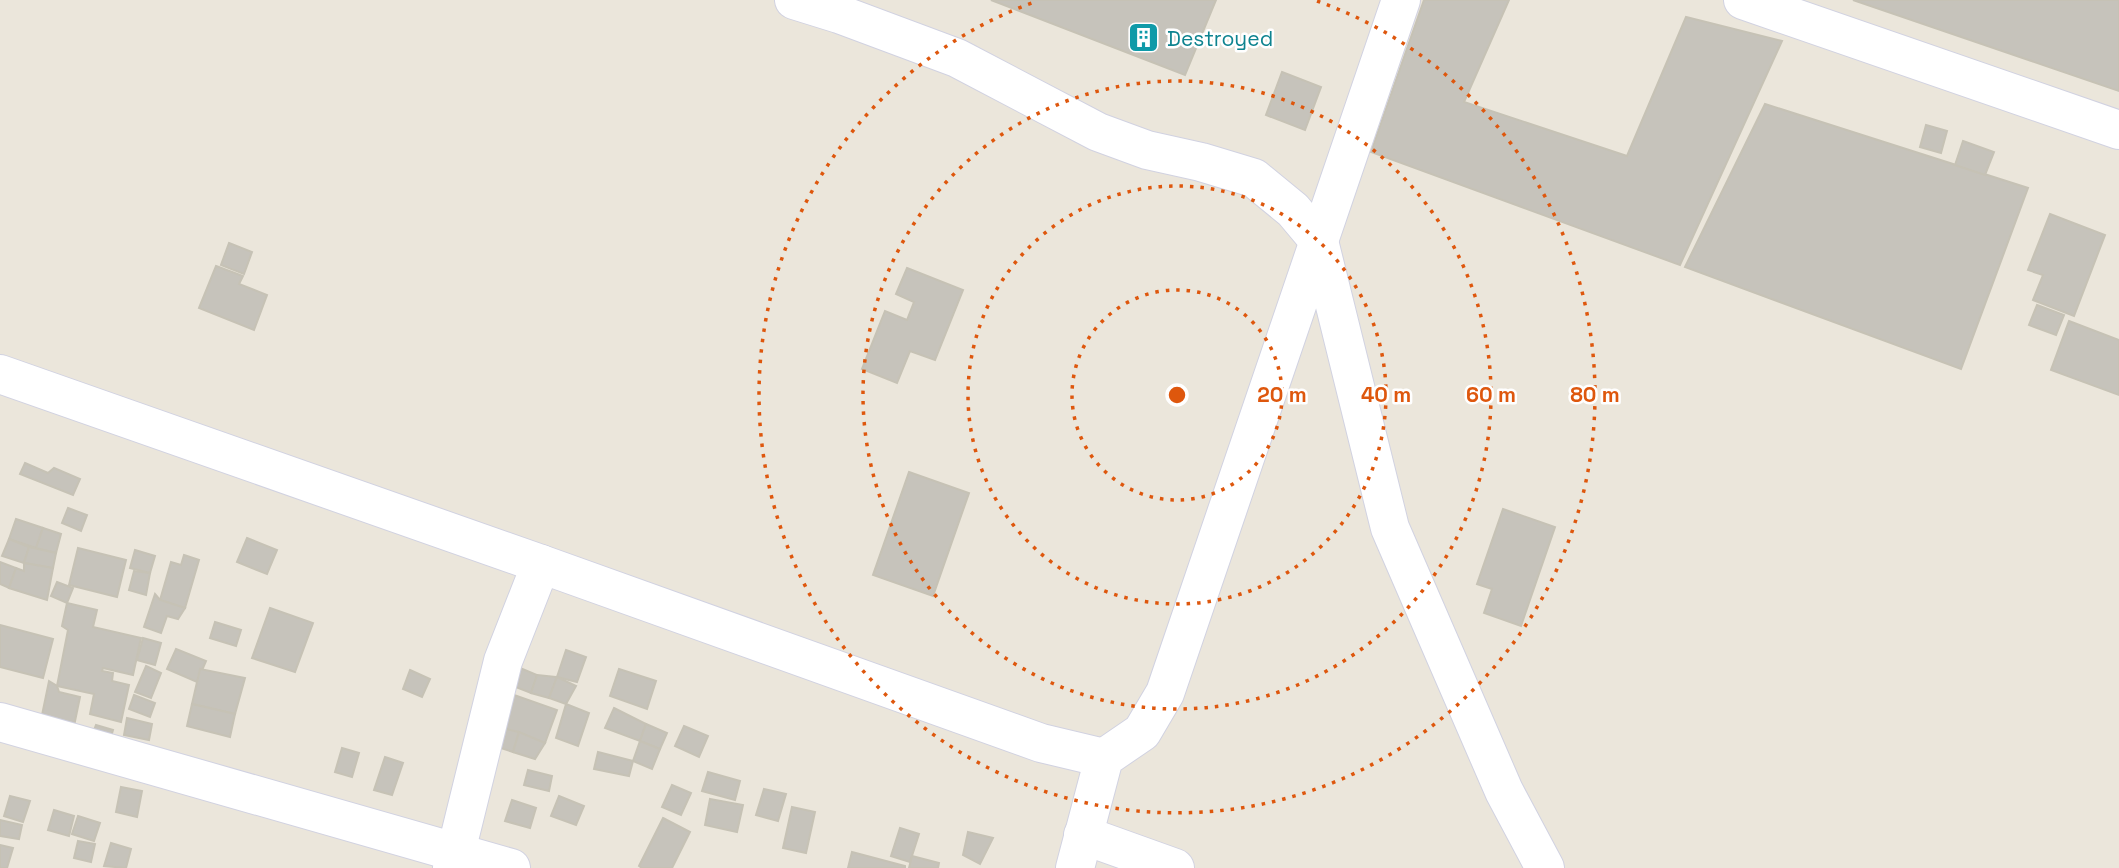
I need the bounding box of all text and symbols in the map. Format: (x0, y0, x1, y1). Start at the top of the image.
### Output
building icon: Destroyed (1127, 21, 1161, 55)
place label: Destroyed (1167, 25, 1273, 52)
text: 20 m (1257, 381, 1307, 408)
text: 40 m (1361, 381, 1411, 408)
text: 60 m (1466, 381, 1516, 408)
text: 80 m (1570, 381, 1620, 408)
centre of rings (1165, 383, 1189, 407)

